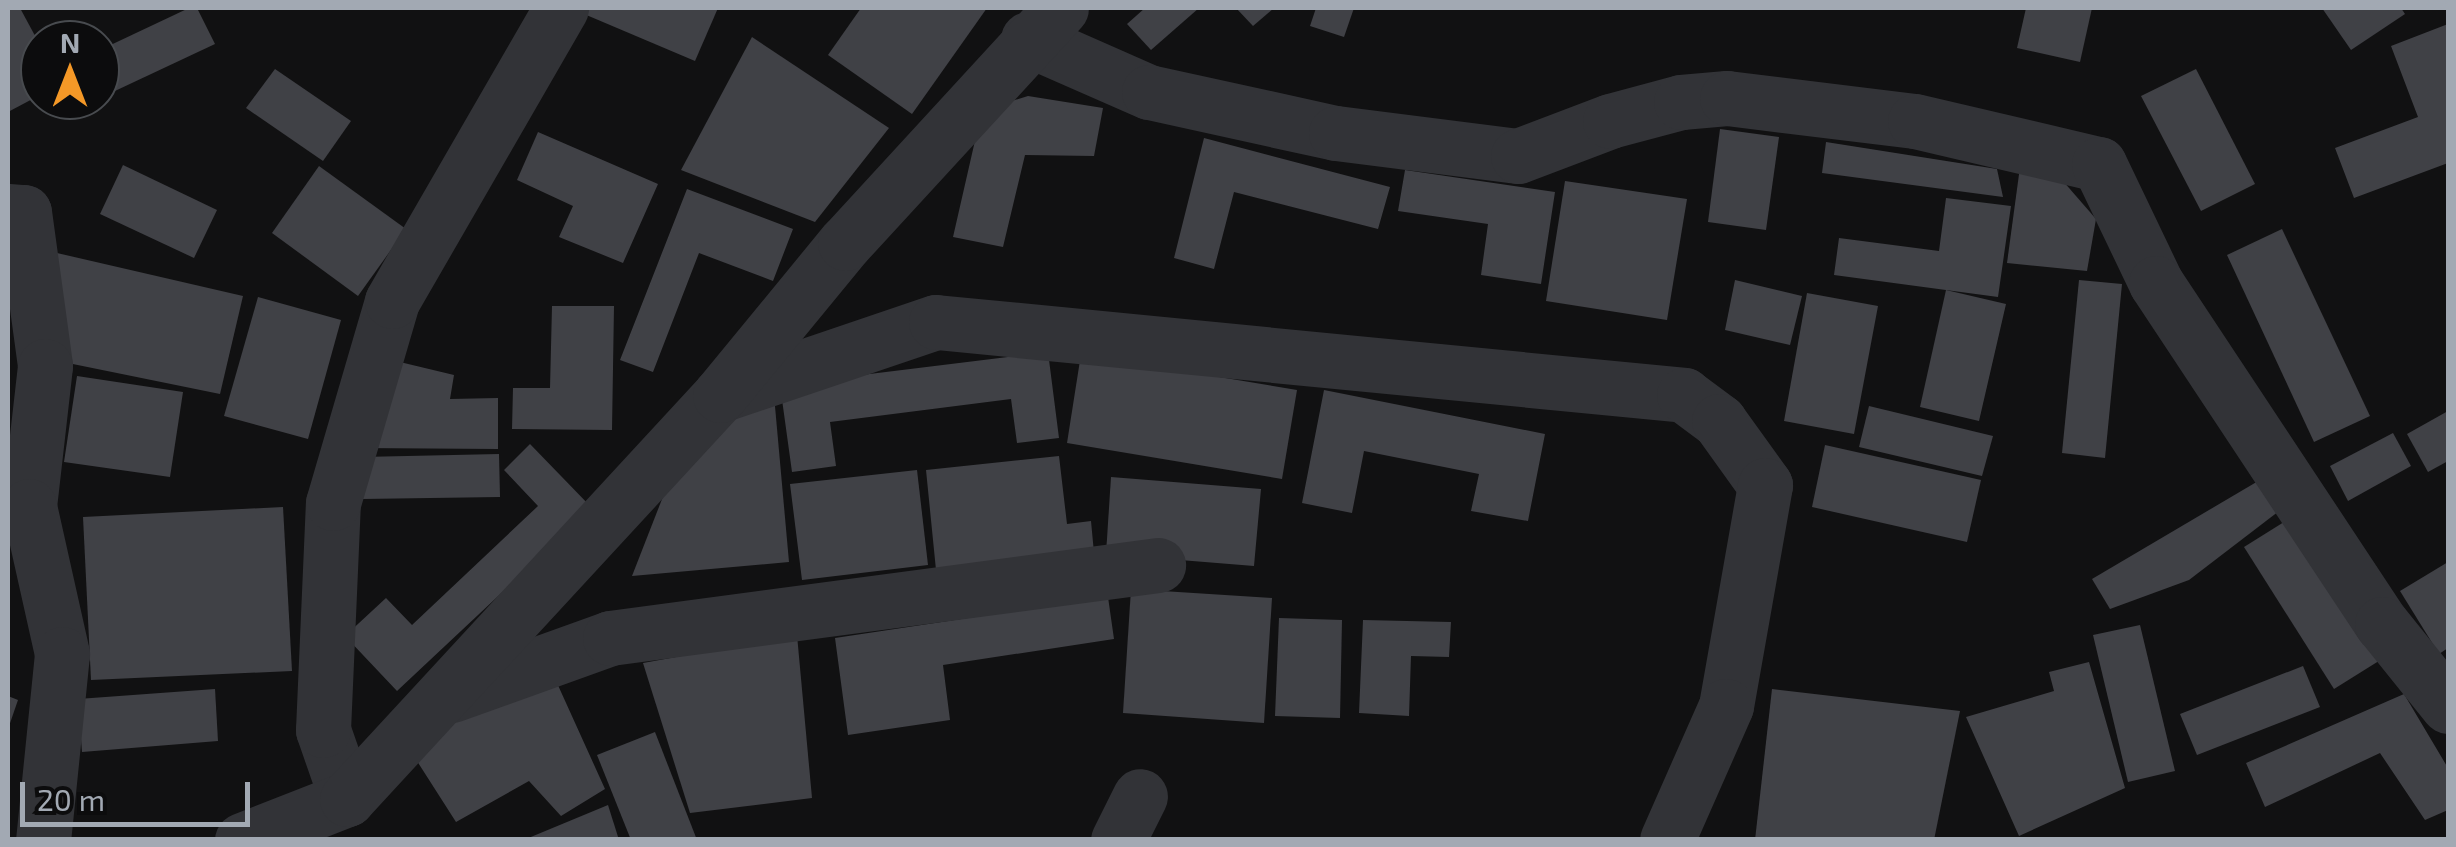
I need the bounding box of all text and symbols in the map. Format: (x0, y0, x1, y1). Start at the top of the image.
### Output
north arrow (20, 20, 120, 120)
text: N (60, 25, 80, 59)
scale bar (25, 762, 255, 824)
text: 20 m (37, 781, 105, 817)

